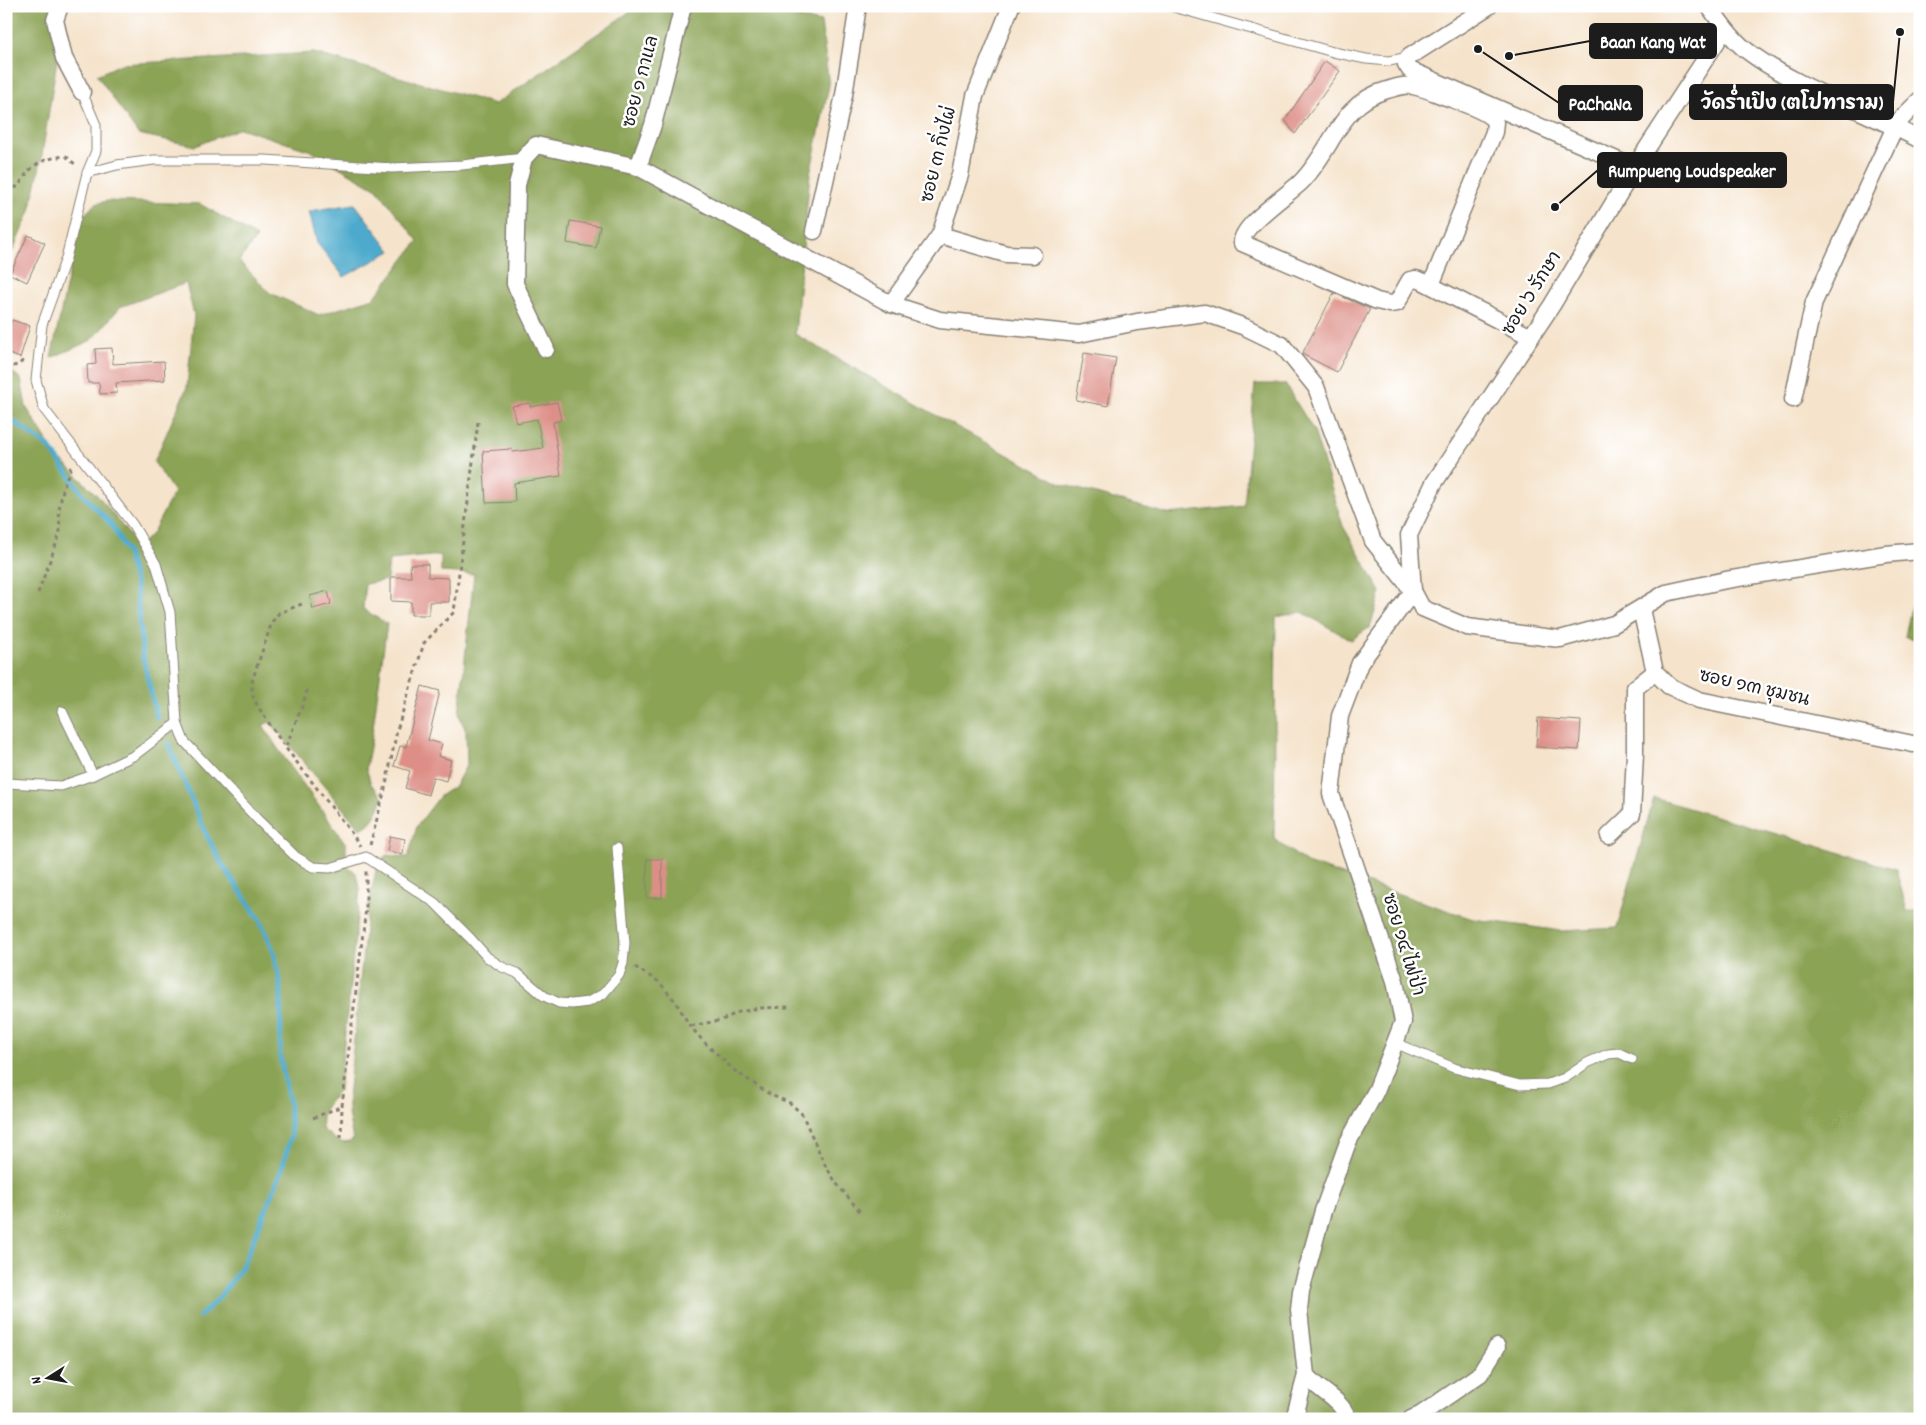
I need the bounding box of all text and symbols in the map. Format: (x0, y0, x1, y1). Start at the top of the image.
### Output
callout: Baan Kang Wat (1590, 24, 1716, 58)
text: Baan Kang Wat (1600, 31, 1706, 58)
street label: ซอย ๑ กาแล (618, 33, 666, 131)
text: วัดร่ำเปิง (ตโปทาราม) (1701, 84, 1883, 119)
callout: วัดร่ำเปิง (ตโปทาราม) (1690, 85, 1893, 119)
callout: PaChaNa (1559, 86, 1642, 120)
text: PaChaNa (1569, 93, 1633, 120)
street label: ซอย ๓ กิ่งไผ่ (909, 103, 964, 206)
callout: Rumpueng Loudspeaker (1598, 153, 1786, 187)
text: Rumpueng Loudspeaker (1608, 160, 1777, 187)
street label: ซอย ๖ รักษา (1496, 247, 1569, 341)
street label: ซอย ๑๓ ชุมชน (1696, 664, 1812, 714)
street label: ซอย ๑๔ ไฟป่า (1375, 890, 1432, 999)
north arrow (22, 1352, 72, 1402)
text: N (27, 1375, 48, 1385)

